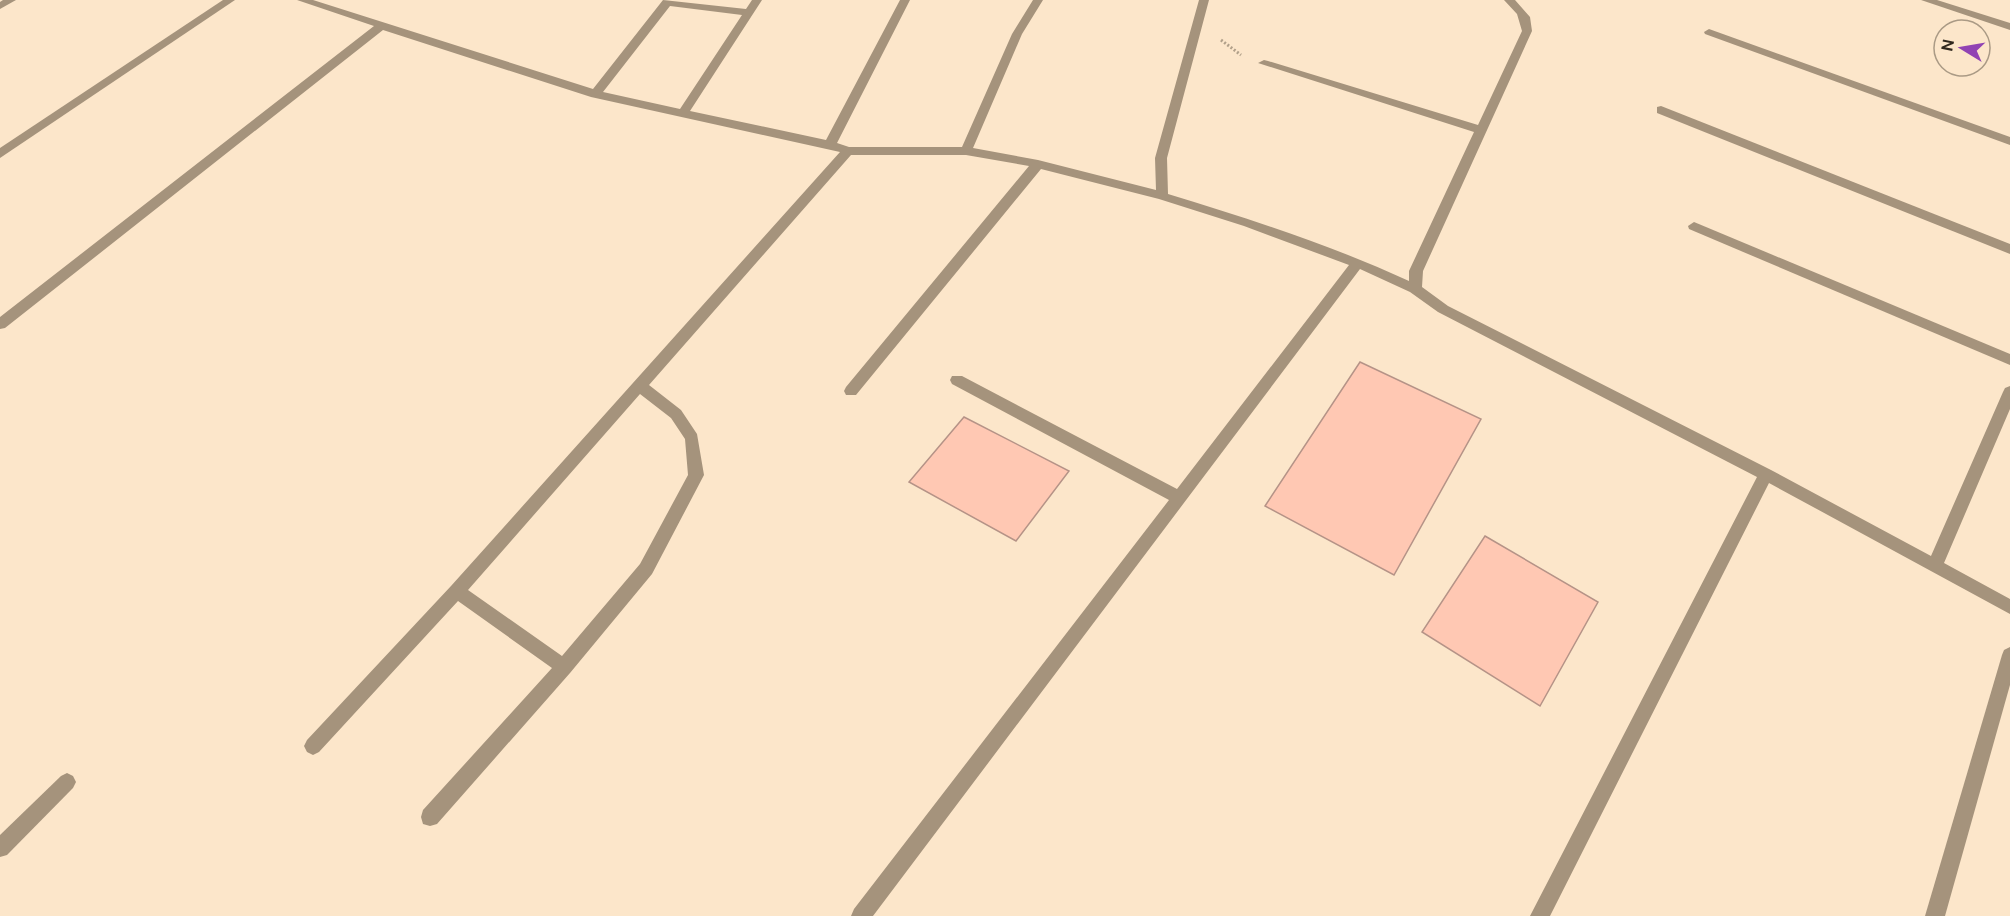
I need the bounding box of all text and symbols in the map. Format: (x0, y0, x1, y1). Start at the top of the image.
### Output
north arrow (1932, 18, 1992, 78)
text: N (1936, 38, 1959, 53)

